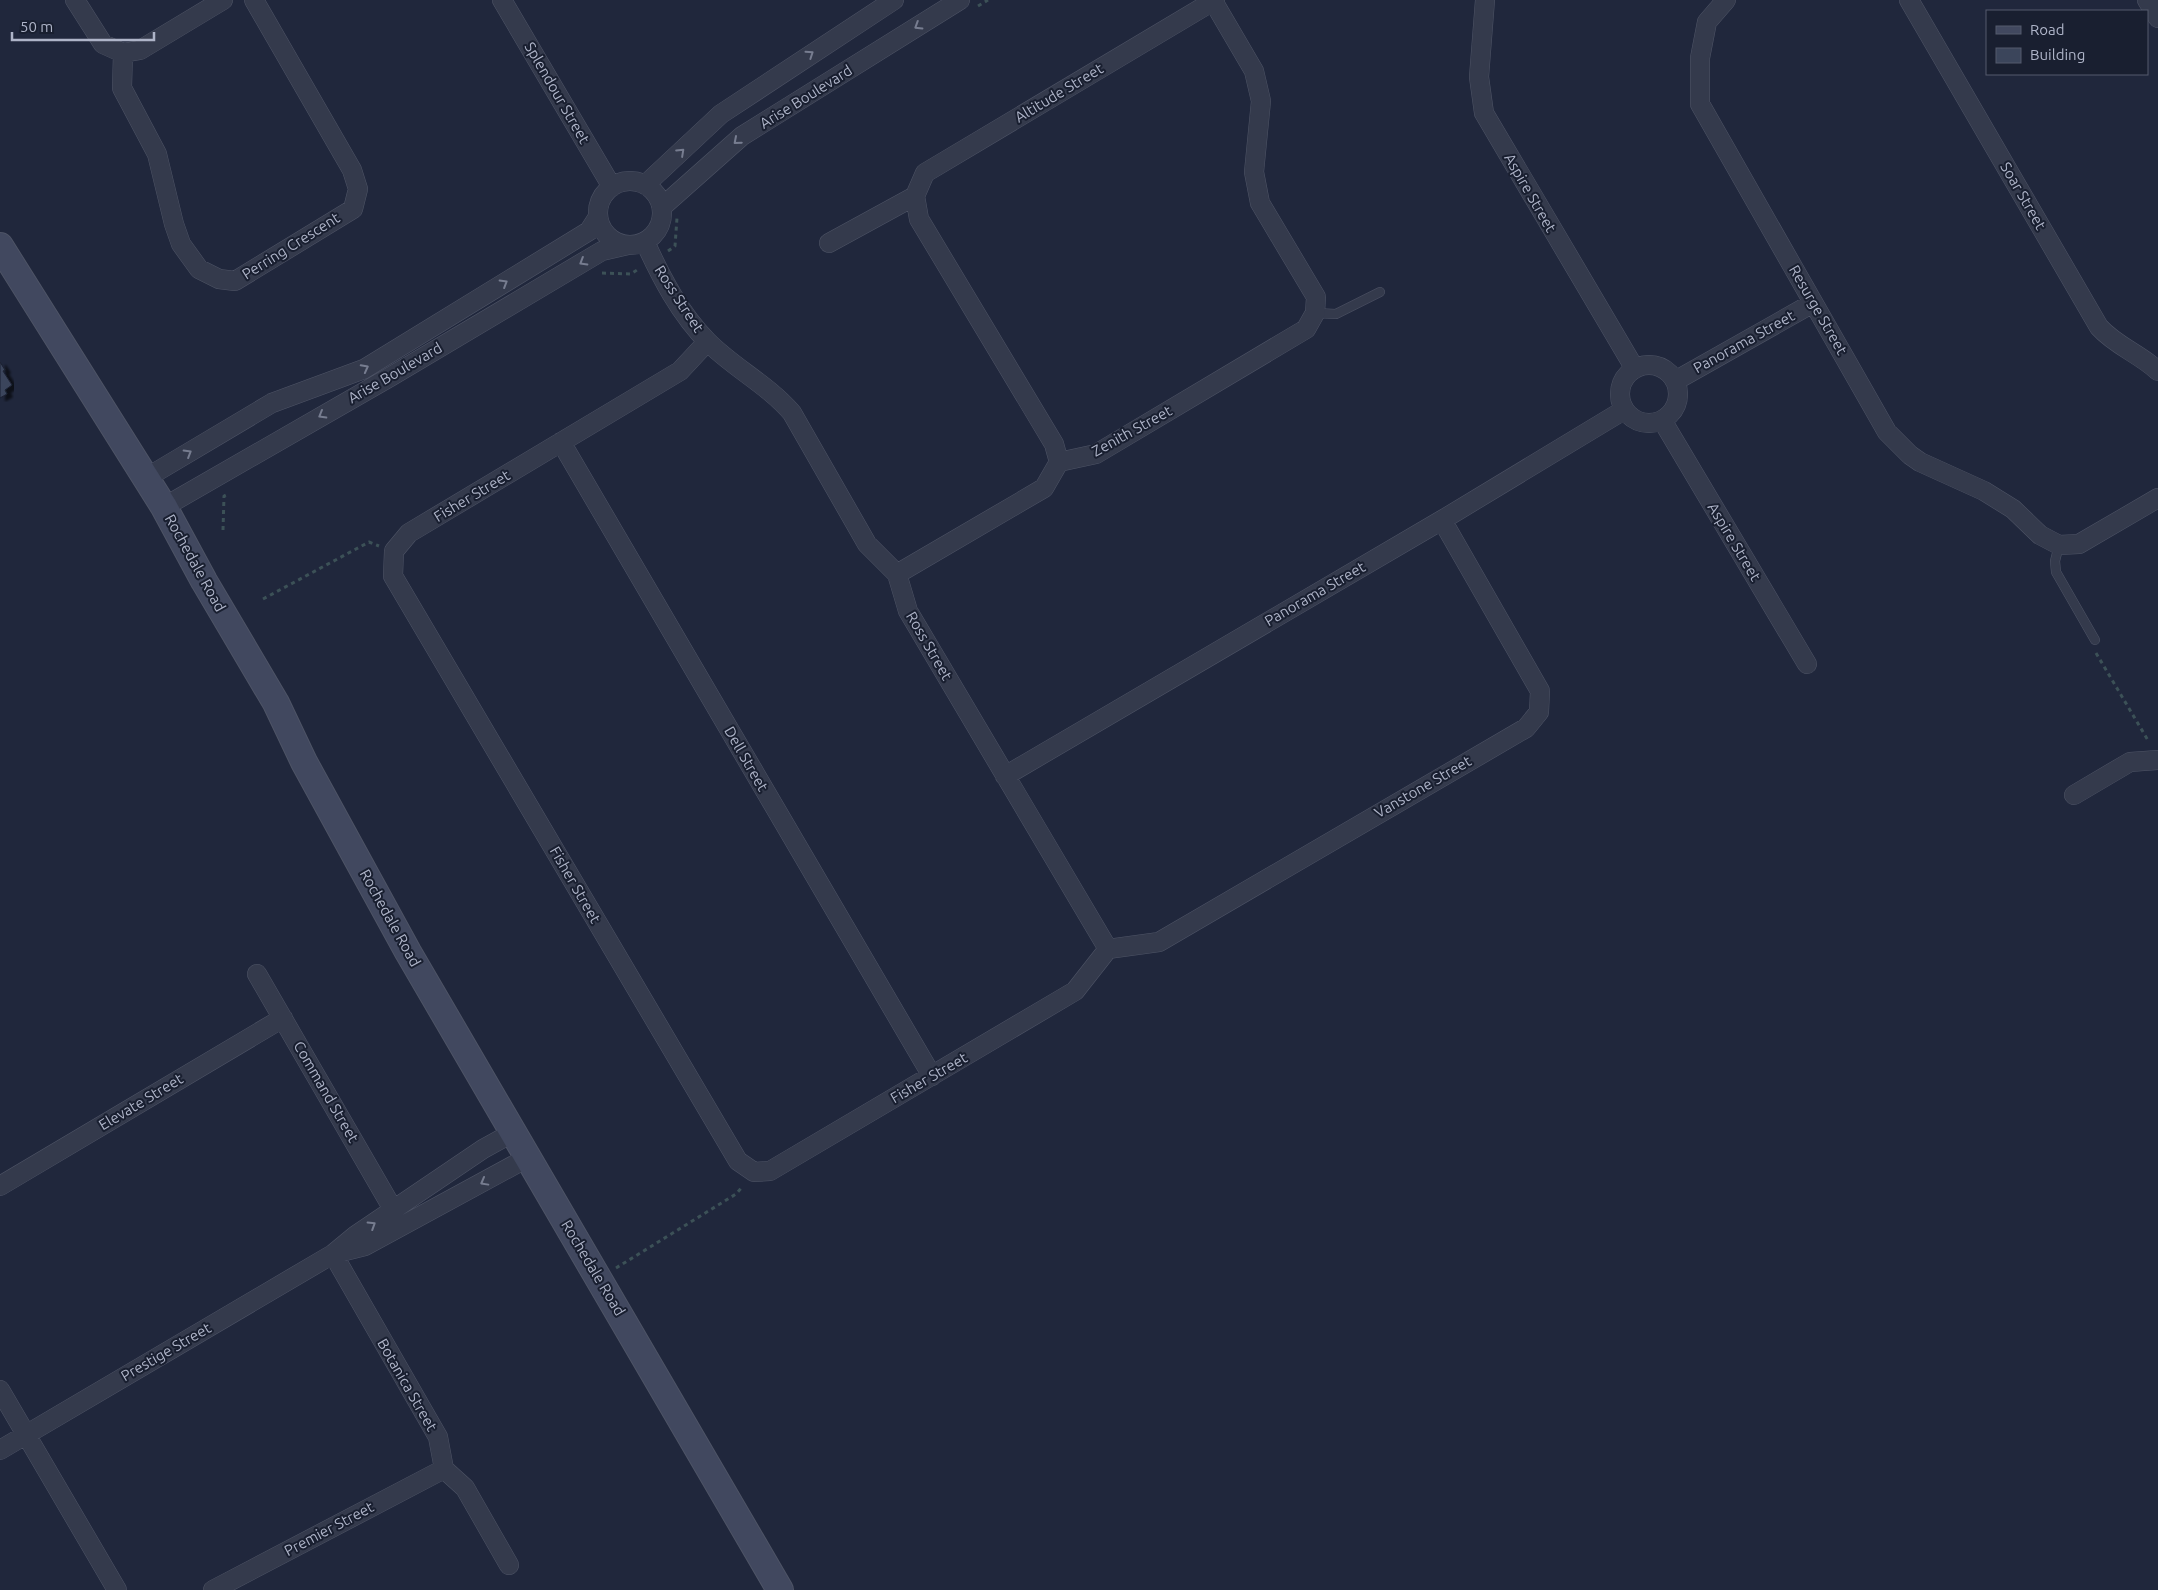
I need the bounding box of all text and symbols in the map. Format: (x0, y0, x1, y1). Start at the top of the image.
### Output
scale bar (12, 10, 155, 42)
legend (1986, 10, 2148, 75)
text: 50 m (20, 18, 53, 35)
one-way arrow (915, 20, 924, 29)
text: Road (2030, 21, 2065, 38)
street label: Splendour Street (521, 39, 593, 147)
text: Building (2030, 46, 2085, 63)
one-way arrow (804, 51, 814, 60)
street label: Altitude Street (1011, 59, 1106, 126)
street label: Arise Boulevard (756, 61, 855, 132)
one-way arrow (733, 135, 742, 144)
one-way arrow (675, 149, 684, 158)
street label: Aspire Street (1501, 150, 1560, 235)
street label: Soar Street (1997, 159, 2050, 233)
street label: Perring Crescent (239, 209, 343, 282)
one-way arrow (579, 256, 588, 266)
street label: Ross Street (651, 262, 707, 335)
street label: Resurge Street (1786, 262, 1851, 358)
one-way arrow (498, 280, 507, 290)
street label: Panorama Street (1690, 307, 1797, 376)
street label: Arise Boulevard (345, 339, 445, 406)
one-way arrow (360, 364, 369, 374)
street label: Zenith Street (1089, 402, 1175, 460)
one-way arrow (318, 409, 327, 419)
one-way arrow (182, 449, 191, 459)
street label: Fisher Street (431, 466, 513, 525)
street label: Aspire Street (1704, 500, 1764, 584)
street label: Rochedale Road (162, 511, 229, 614)
street label: Panorama Street (1261, 558, 1368, 629)
street label: Ross Street (903, 608, 956, 683)
street label: Dell Street (721, 723, 772, 794)
street label: Vanstone Street (1371, 752, 1474, 821)
street label: Fisher Street (547, 843, 604, 926)
street label: Rochedale Road (357, 866, 424, 969)
street label: Command Street (291, 1038, 362, 1146)
street label: Fisher Street (887, 1049, 970, 1106)
street label: Elevate Street (96, 1070, 186, 1133)
one-way arrow (481, 1175, 490, 1185)
street label: Rochedale Road (558, 1217, 629, 1319)
one-way arrow (366, 1222, 375, 1231)
street label: Prestige Street (118, 1319, 214, 1384)
street label: Botanica Street (374, 1335, 441, 1434)
street label: Premier Street (281, 1498, 376, 1559)

